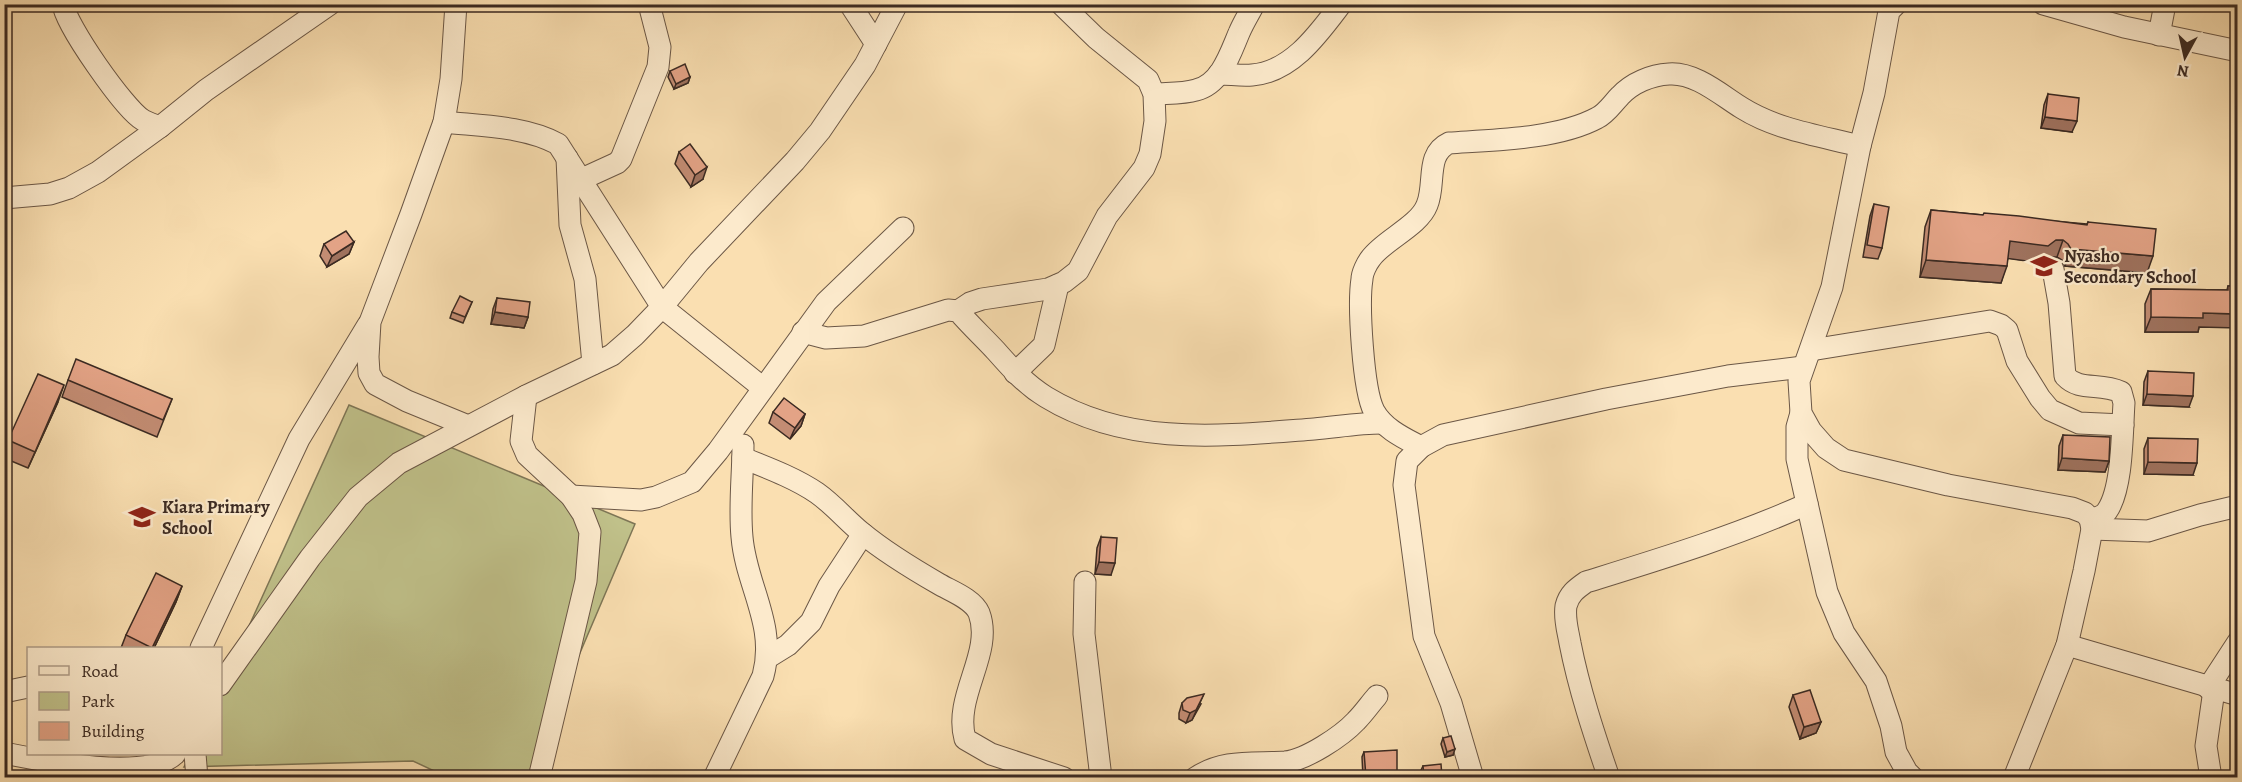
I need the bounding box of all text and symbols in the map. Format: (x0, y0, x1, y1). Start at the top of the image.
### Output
north arrow (2155, 27, 2215, 87)
text: N (2175, 59, 2190, 83)
place label: Nyasho Secondary School (2064, 244, 2197, 289)
school or university icon: Nyasho Secondary School (2029, 251, 2059, 281)
place label: Kiara Primary School (162, 495, 270, 540)
school or university icon: Kiara Primary School (127, 502, 157, 532)
legend (27, 647, 222, 755)
text: Road (81, 659, 119, 683)
text: Park (81, 689, 115, 713)
text: Building (81, 719, 145, 743)

